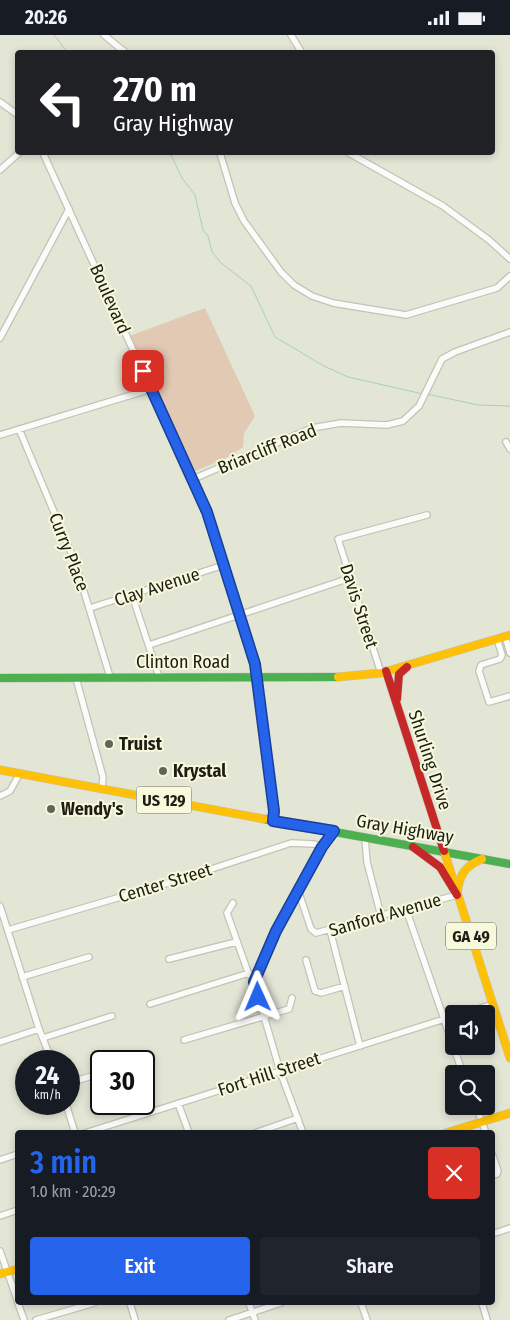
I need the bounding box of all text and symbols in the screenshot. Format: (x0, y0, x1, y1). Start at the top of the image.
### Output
text: 20:26 (25, 6, 67, 29)
text: 270 m (113, 68, 197, 110)
icon: left (30, 70, 95, 135)
text: Gray Highway (113, 110, 233, 137)
street label: Boulevard (85, 261, 135, 337)
pin (122, 350, 164, 392)
icon: arrive (129, 357, 157, 385)
street label: Briarcliff Road (214, 419, 320, 479)
street label: Curry Place (44, 510, 94, 594)
street label: Davis Street (335, 561, 383, 651)
street label: Clay Avenue (112, 563, 203, 611)
street label: Clinton Road (136, 651, 230, 673)
street label: Shurling Drive (404, 707, 457, 813)
place label: Truist (119, 733, 163, 755)
marker: Truist (103, 738, 115, 750)
place label: Krystal (173, 760, 226, 782)
marker: Krystal (157, 765, 169, 777)
road number: US 129 (136, 787, 192, 813)
place label: Wendy's (61, 798, 124, 820)
marker: Wendy's (45, 803, 57, 815)
street label: Gray Highway (355, 810, 455, 848)
street label: Center Street (116, 858, 214, 908)
street label: Sanford Avenue (326, 888, 444, 942)
road number: GA 49 (446, 923, 496, 949)
position arrow (231, 970, 283, 1022)
map controls (445, 1005, 495, 1115)
button: sound (445, 1005, 495, 1055)
street label: Fort Hill Street (215, 1047, 323, 1101)
speed limit sign: 30 (90, 1050, 155, 1115)
text: 24 (36, 1061, 59, 1091)
button: search (445, 1065, 495, 1115)
text: km/h (34, 1088, 61, 1102)
text: 3 min (30, 1145, 97, 1181)
button: close (428, 1147, 480, 1199)
text: 1.0 km · 20:29 (30, 1182, 116, 1201)
button: Exit (30, 1237, 250, 1295)
button: Share (260, 1237, 480, 1295)

